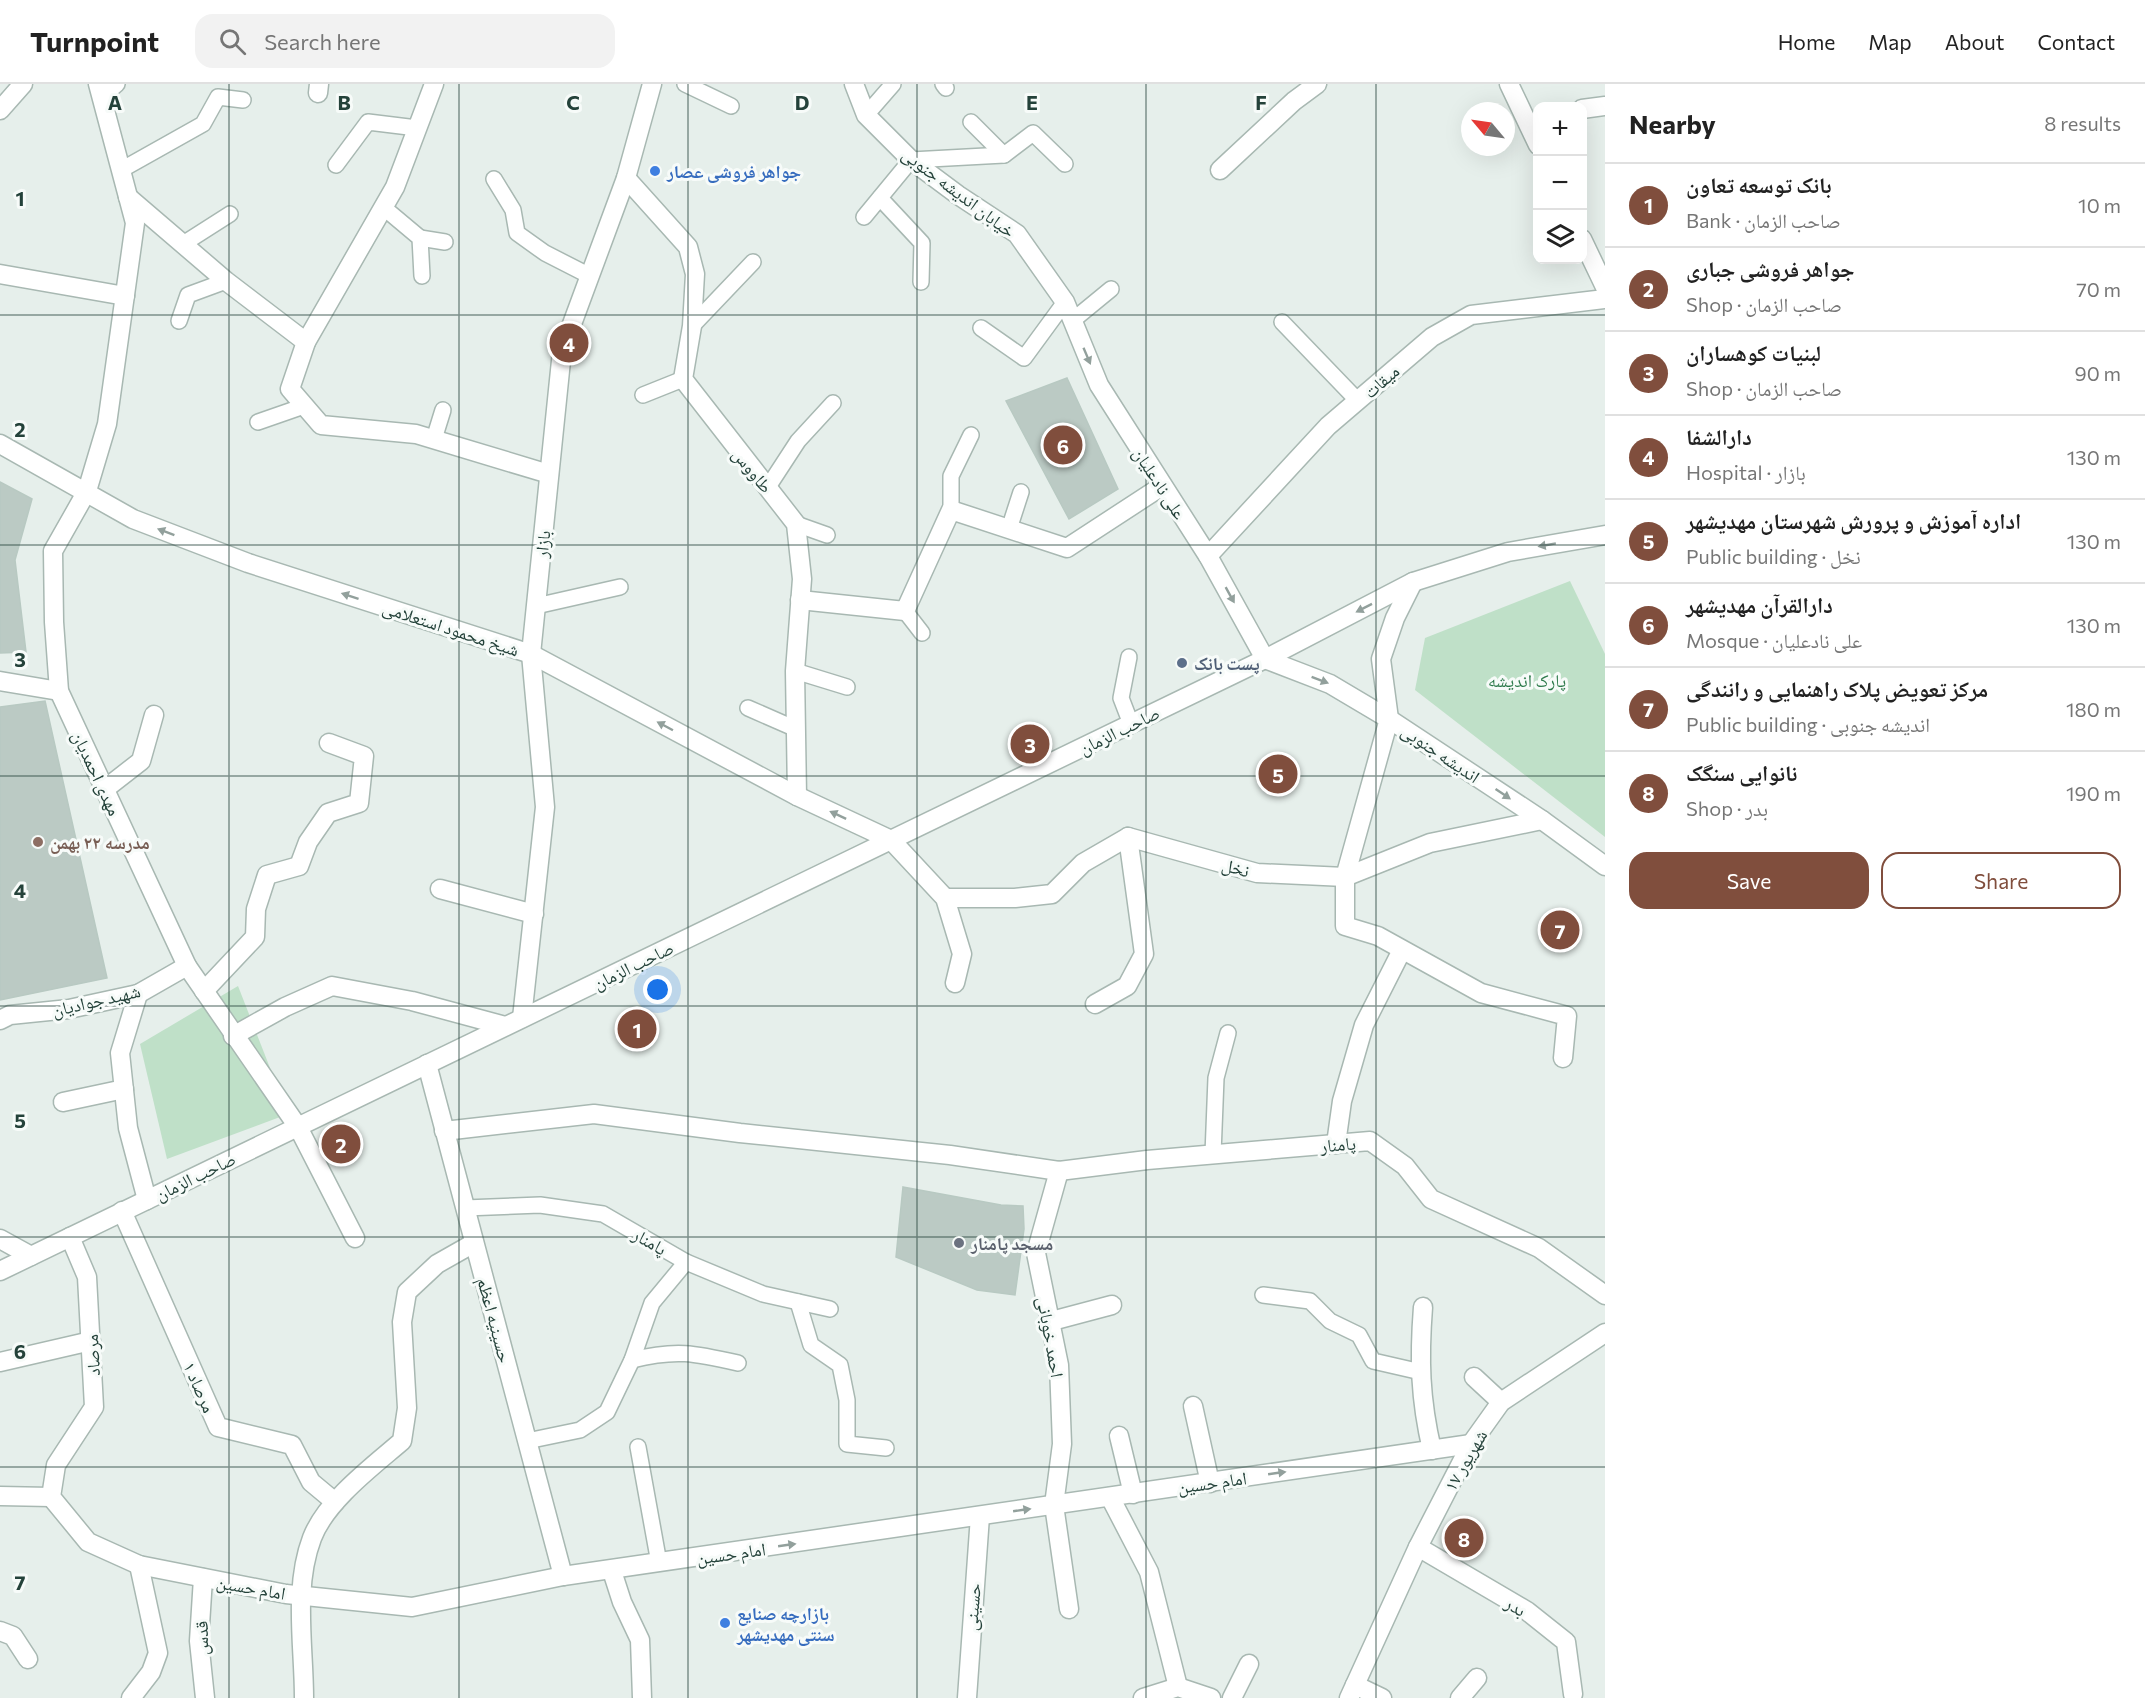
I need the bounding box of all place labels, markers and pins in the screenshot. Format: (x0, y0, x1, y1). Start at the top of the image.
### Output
place label: جواهر فروشی عصار (666, 160, 801, 183)
marker: جواهر فروشی عصار (648, 164, 662, 178)
pin: 4 (550, 320, 588, 366)
pin: 6 (1044, 422, 1082, 468)
place label: پست بانک (1194, 652, 1260, 675)
marker: پست بانک (1175, 656, 1189, 670)
pin: 3 (1010, 722, 1050, 766)
pin: 5 (1258, 752, 1298, 796)
place label: مدرسه ۲۲ بهمن (50, 831, 150, 854)
marker: مدرسه ۲۲ بهمن (31, 835, 45, 849)
pin: 7 (1540, 908, 1580, 952)
pin: 1 (618, 1006, 656, 1052)
pin: 2 (322, 1122, 360, 1166)
place label: مسجد پامنار (970, 1232, 1053, 1255)
marker: مسجد پامنار (952, 1236, 966, 1250)
pin: 8 (1444, 1516, 1484, 1560)
place label: بازارچه صنایع سنتی مهدیشهر (736, 1602, 835, 1646)
marker: بازارچه صنایع سنتی مهدیشهر (718, 1616, 732, 1630)

